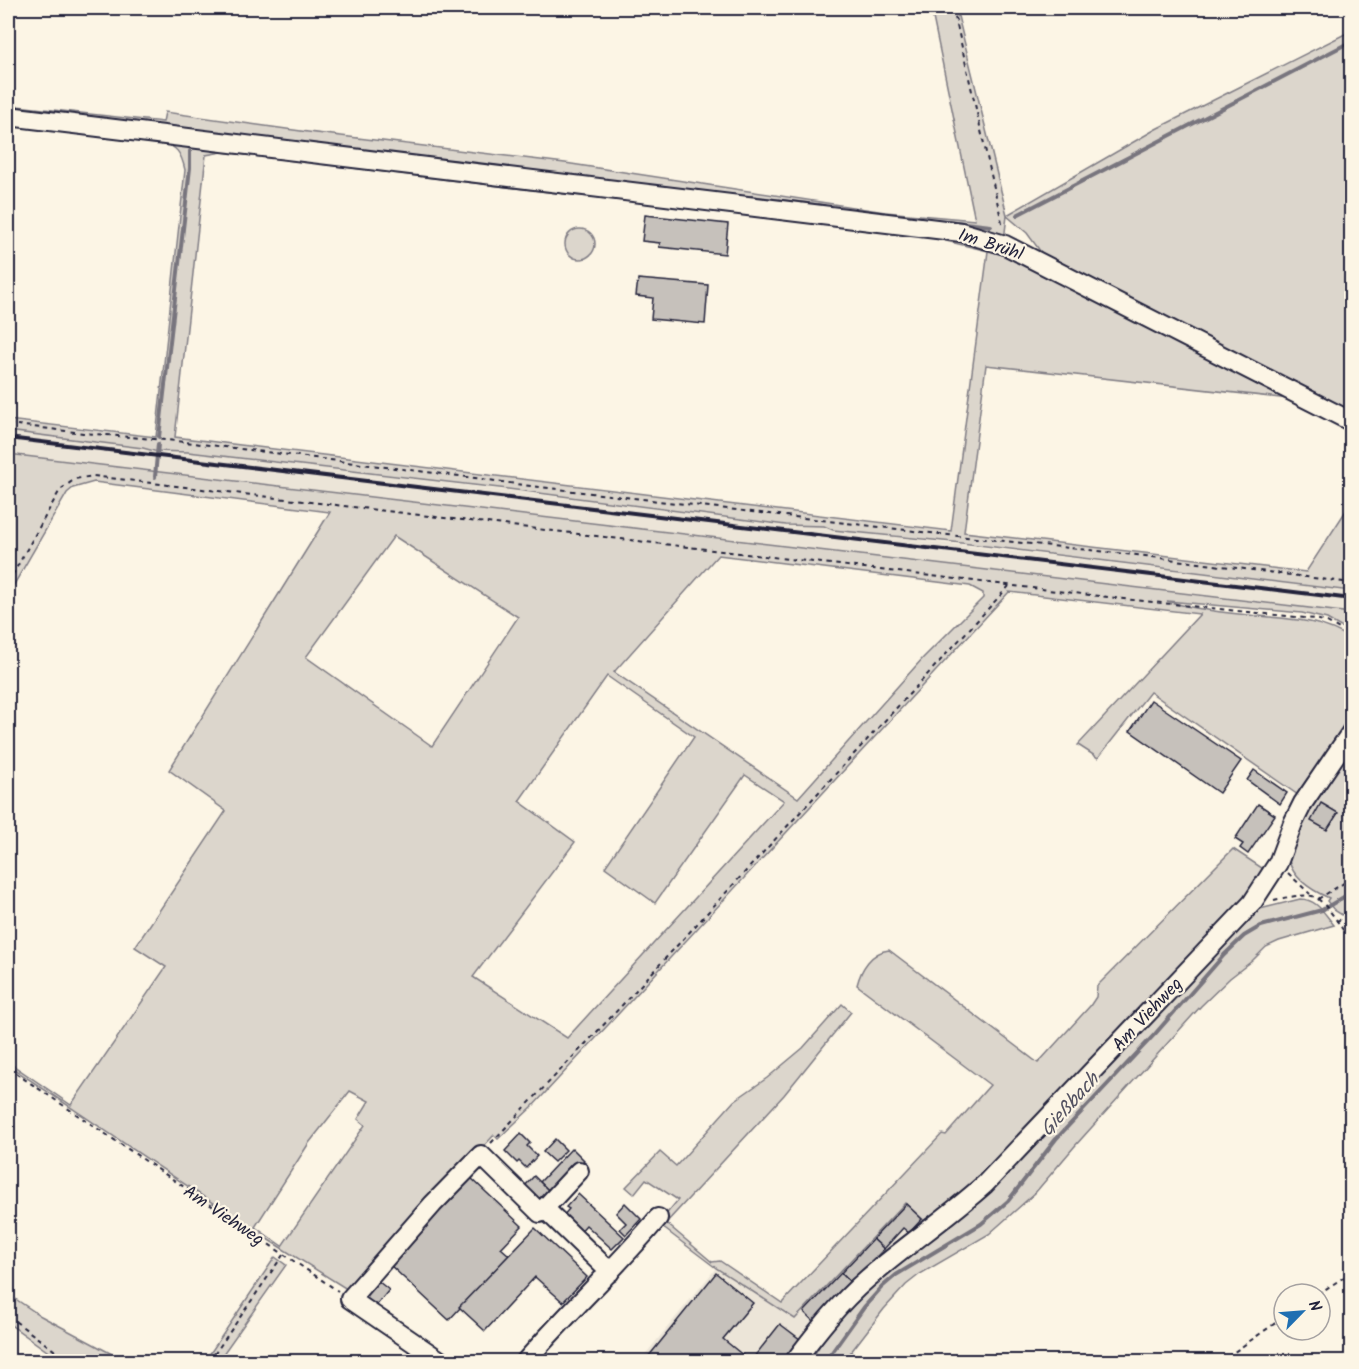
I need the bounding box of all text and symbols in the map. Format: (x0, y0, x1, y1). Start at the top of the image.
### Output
street label: Im Brühl (954, 221, 1028, 270)
street label: Am Viehweg (1106, 971, 1190, 1059)
water label: Gießbach (1033, 1064, 1110, 1145)
street label: Am Viehweg (177, 1178, 270, 1254)
north arrow (1272, 1282, 1332, 1342)
text: N (1301, 1296, 1328, 1316)

